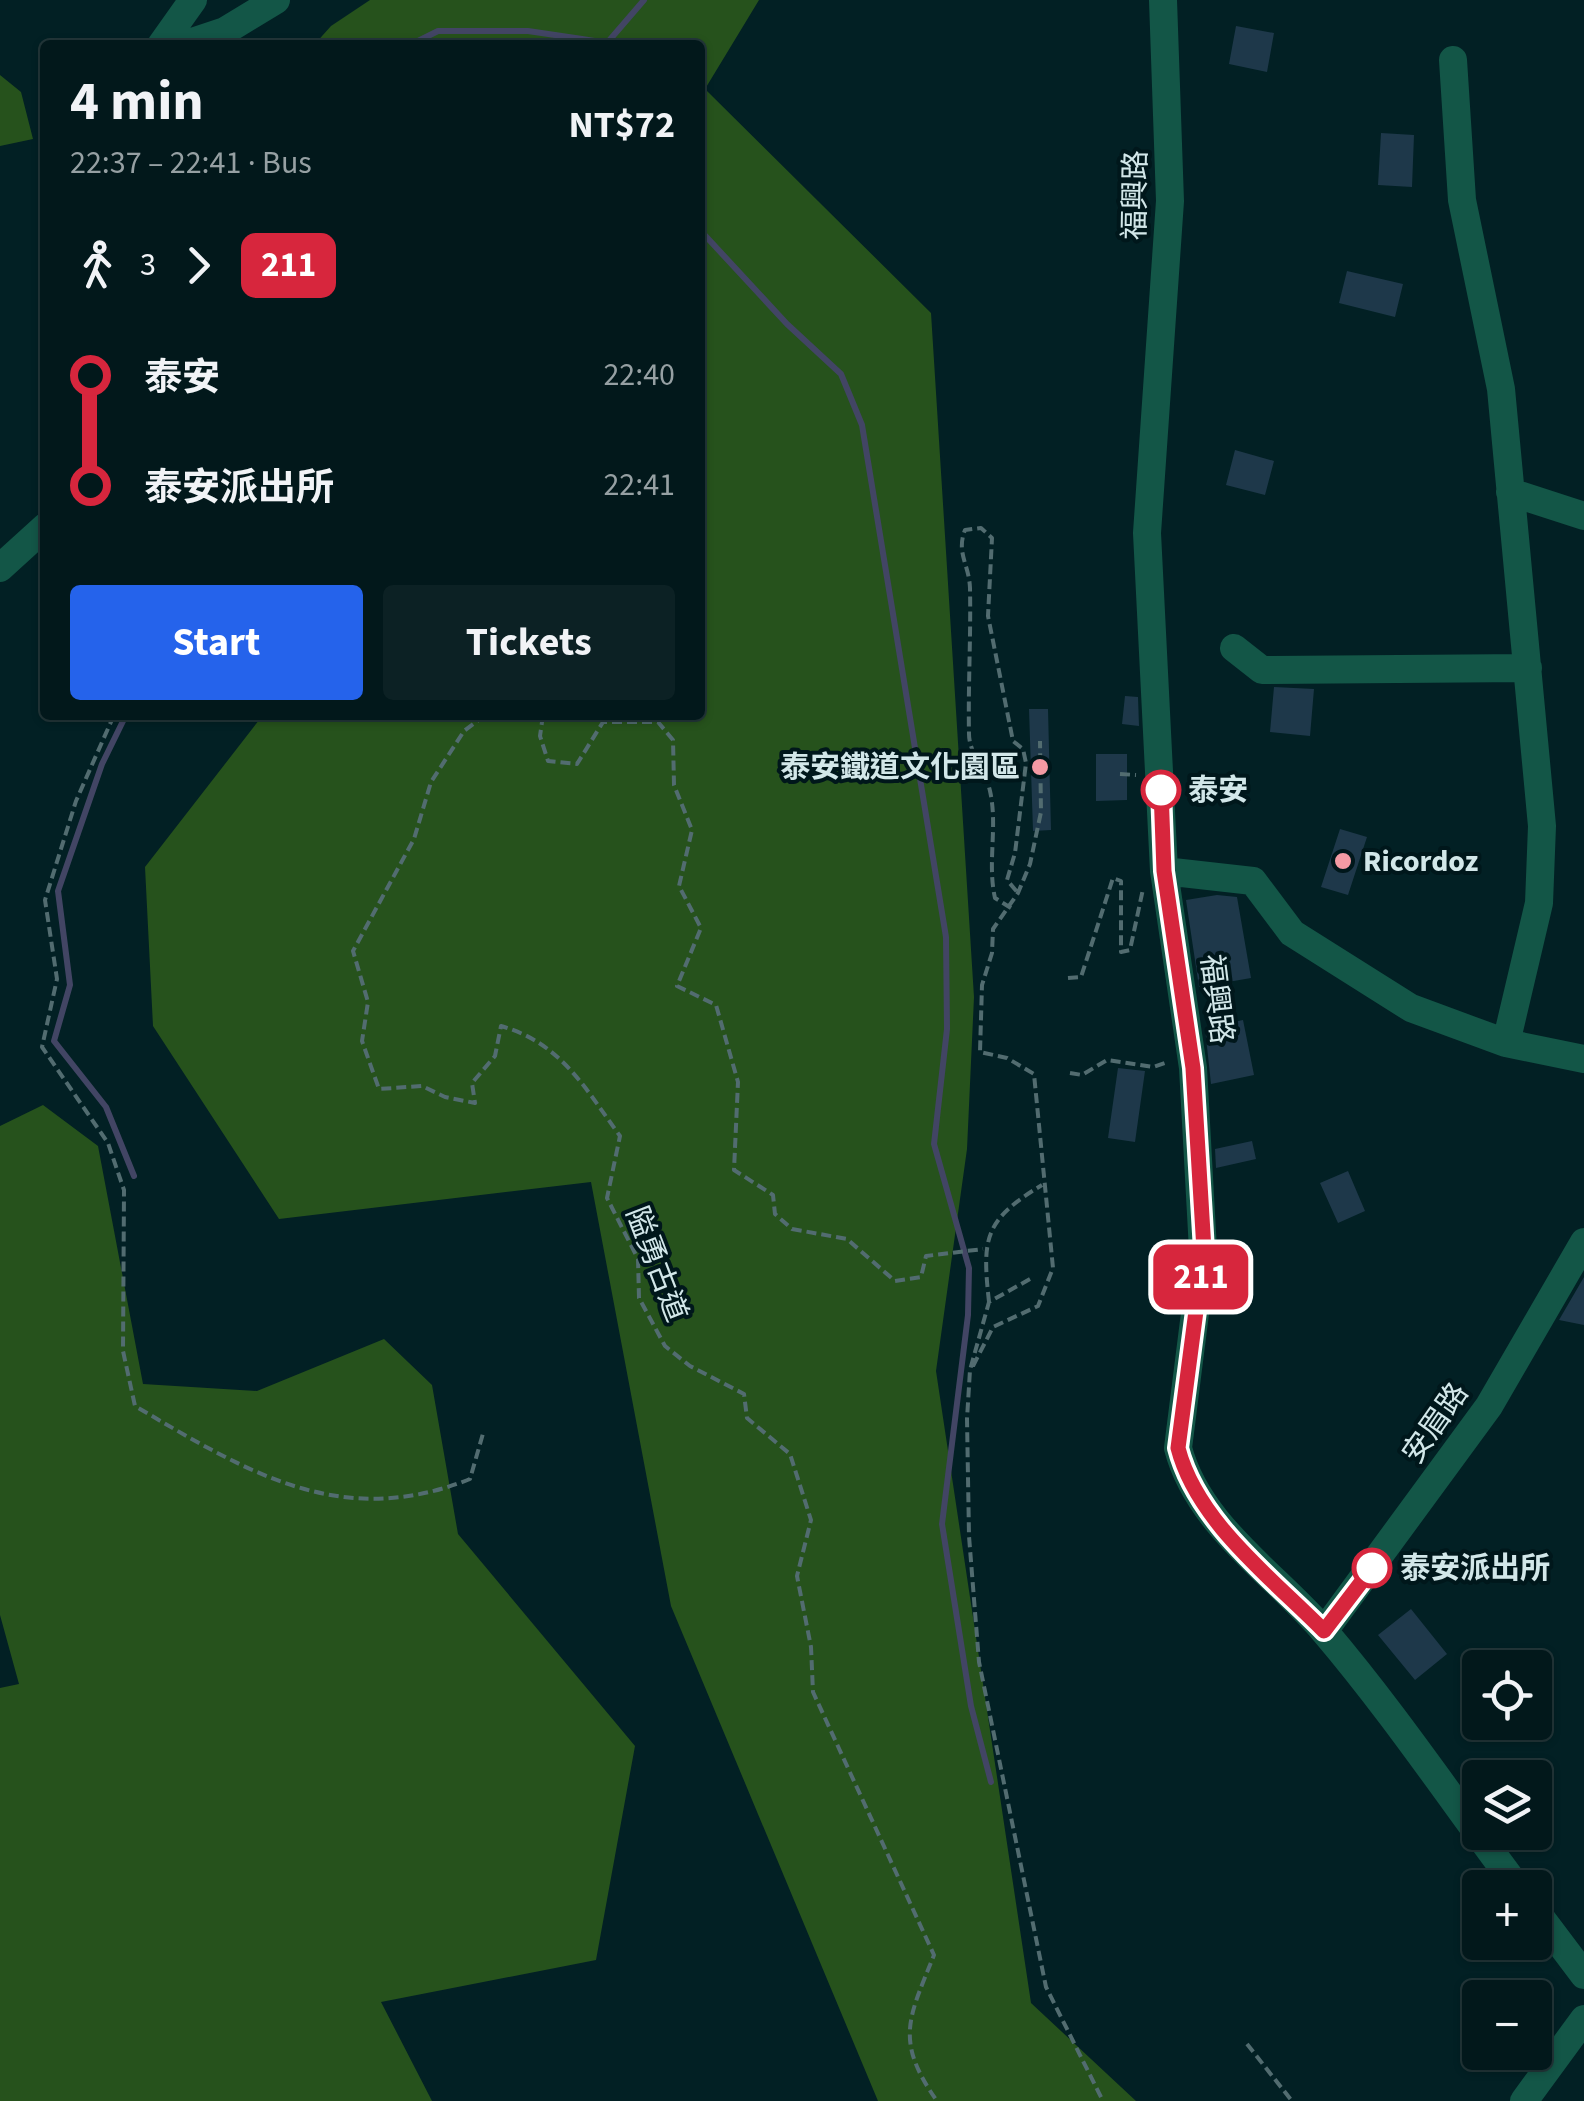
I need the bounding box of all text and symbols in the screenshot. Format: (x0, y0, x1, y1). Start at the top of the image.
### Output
text: 4 min (70, 63, 204, 141)
text: NT$72 (568, 98, 675, 152)
text: 22:37 – 22:41 · Bus (70, 140, 312, 186)
street label: 福興路 (1113, 150, 1158, 240)
icon: walk (70, 238, 125, 293)
icon: forward (171, 238, 226, 293)
text: 211 (261, 240, 316, 290)
text: 3 (140, 242, 156, 288)
text: 泰安 (144, 351, 220, 405)
text: 22:40 (603, 352, 675, 398)
text: 泰安派出所 (144, 461, 334, 515)
text: 22:41 (603, 462, 675, 508)
button: Start (70, 585, 363, 700)
button: Tickets (383, 585, 675, 700)
place label: 泰安鐵道文化園區 (780, 746, 1020, 789)
marker: 泰安鐵道文化園區 (1029, 756, 1051, 778)
place label: 泰安 (1188, 769, 1248, 812)
marker: 泰安 (1142, 771, 1180, 809)
place label: Ricordoz (1363, 840, 1479, 883)
marker: Ricordoz (1332, 850, 1354, 872)
street label: 福興路 (1190, 952, 1243, 1046)
street label: 隘勇古道 (615, 1200, 698, 1328)
line badge: 211 (1144, 1244, 1258, 1310)
text: 211 (1173, 1252, 1229, 1302)
street label: 安眉路 (1392, 1374, 1479, 1472)
place label: 泰安派出所 (1400, 1547, 1550, 1590)
marker: 泰安派出所 (1353, 1549, 1391, 1587)
map controls (1462, 1650, 1552, 2070)
button: locate (1462, 1650, 1552, 1740)
button: layers (1462, 1760, 1552, 1850)
button: + (1462, 1870, 1552, 1960)
button: − (1462, 1980, 1552, 2070)

